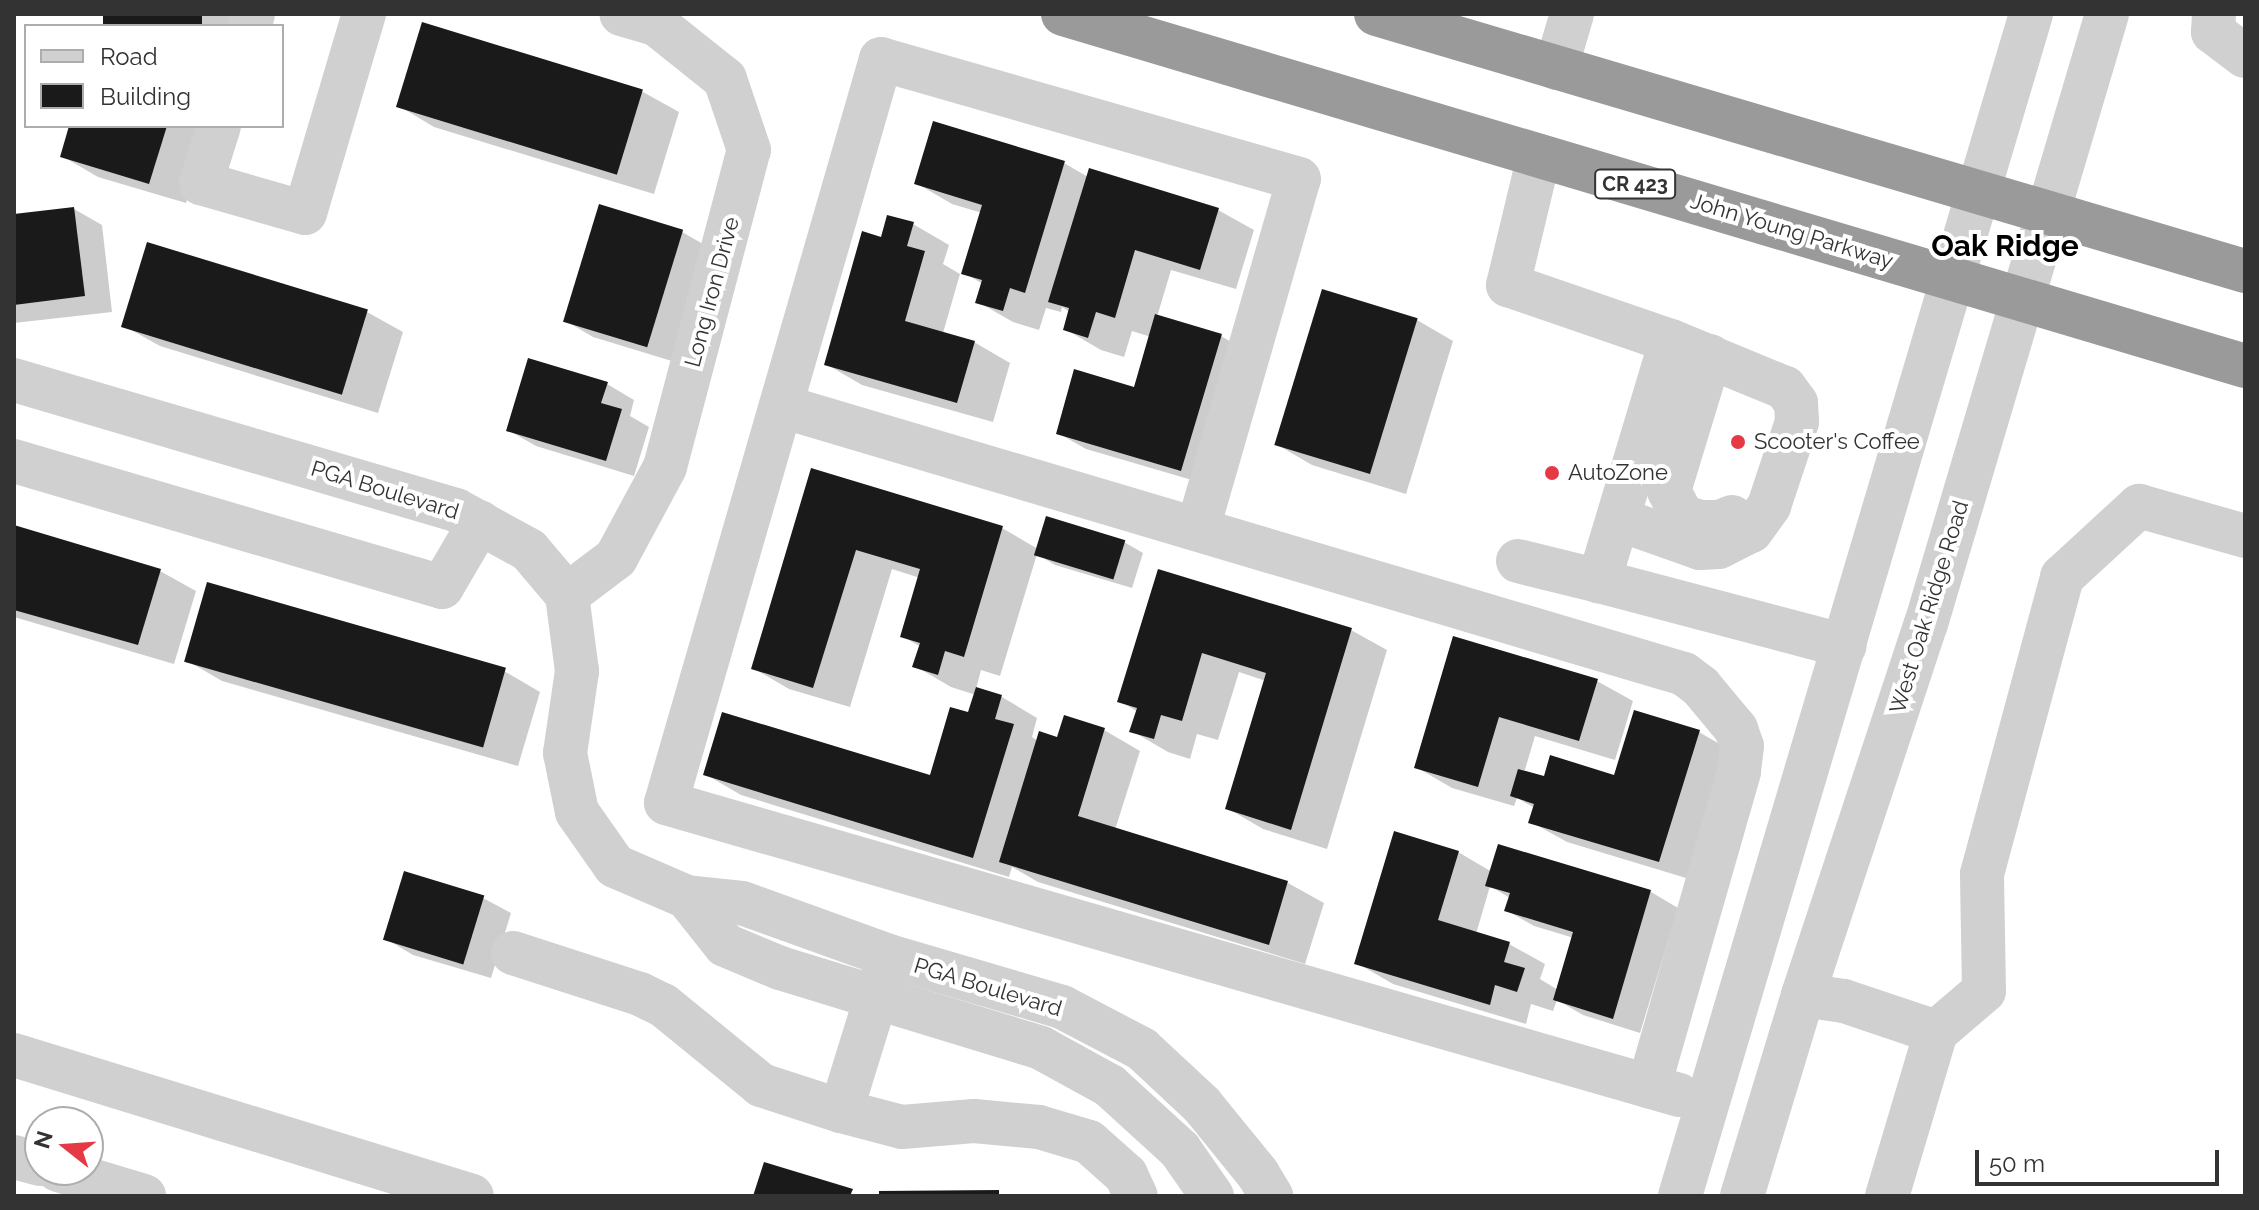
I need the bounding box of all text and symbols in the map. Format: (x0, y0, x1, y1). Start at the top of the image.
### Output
legend (24, 24, 284, 128)
text: Road (100, 42, 158, 71)
text: Building (100, 82, 191, 111)
road number: CR 423 (1593, 168, 1677, 200)
street label: John Young Parkway (1687, 187, 1897, 275)
street label: Long Iron Drive (679, 214, 745, 370)
district label: Oak Ridge (1931, 228, 2079, 264)
place label: Scooter's Coffee (1754, 429, 1920, 455)
marker: Scooter's Coffee (1729, 433, 1747, 451)
street label: PGA Boulevard (308, 455, 462, 525)
place label: AutoZone (1568, 460, 1668, 486)
marker: AutoZone (1543, 464, 1561, 482)
street label: West Oak Ridge Road (1884, 497, 1974, 717)
street label: PGA Boulevard (911, 952, 1065, 1022)
north arrow (24, 1106, 104, 1186)
text: N (28, 1128, 58, 1151)
scale bar (1979, 1134, 2223, 1184)
text: 50 m (1989, 1149, 2045, 1178)

